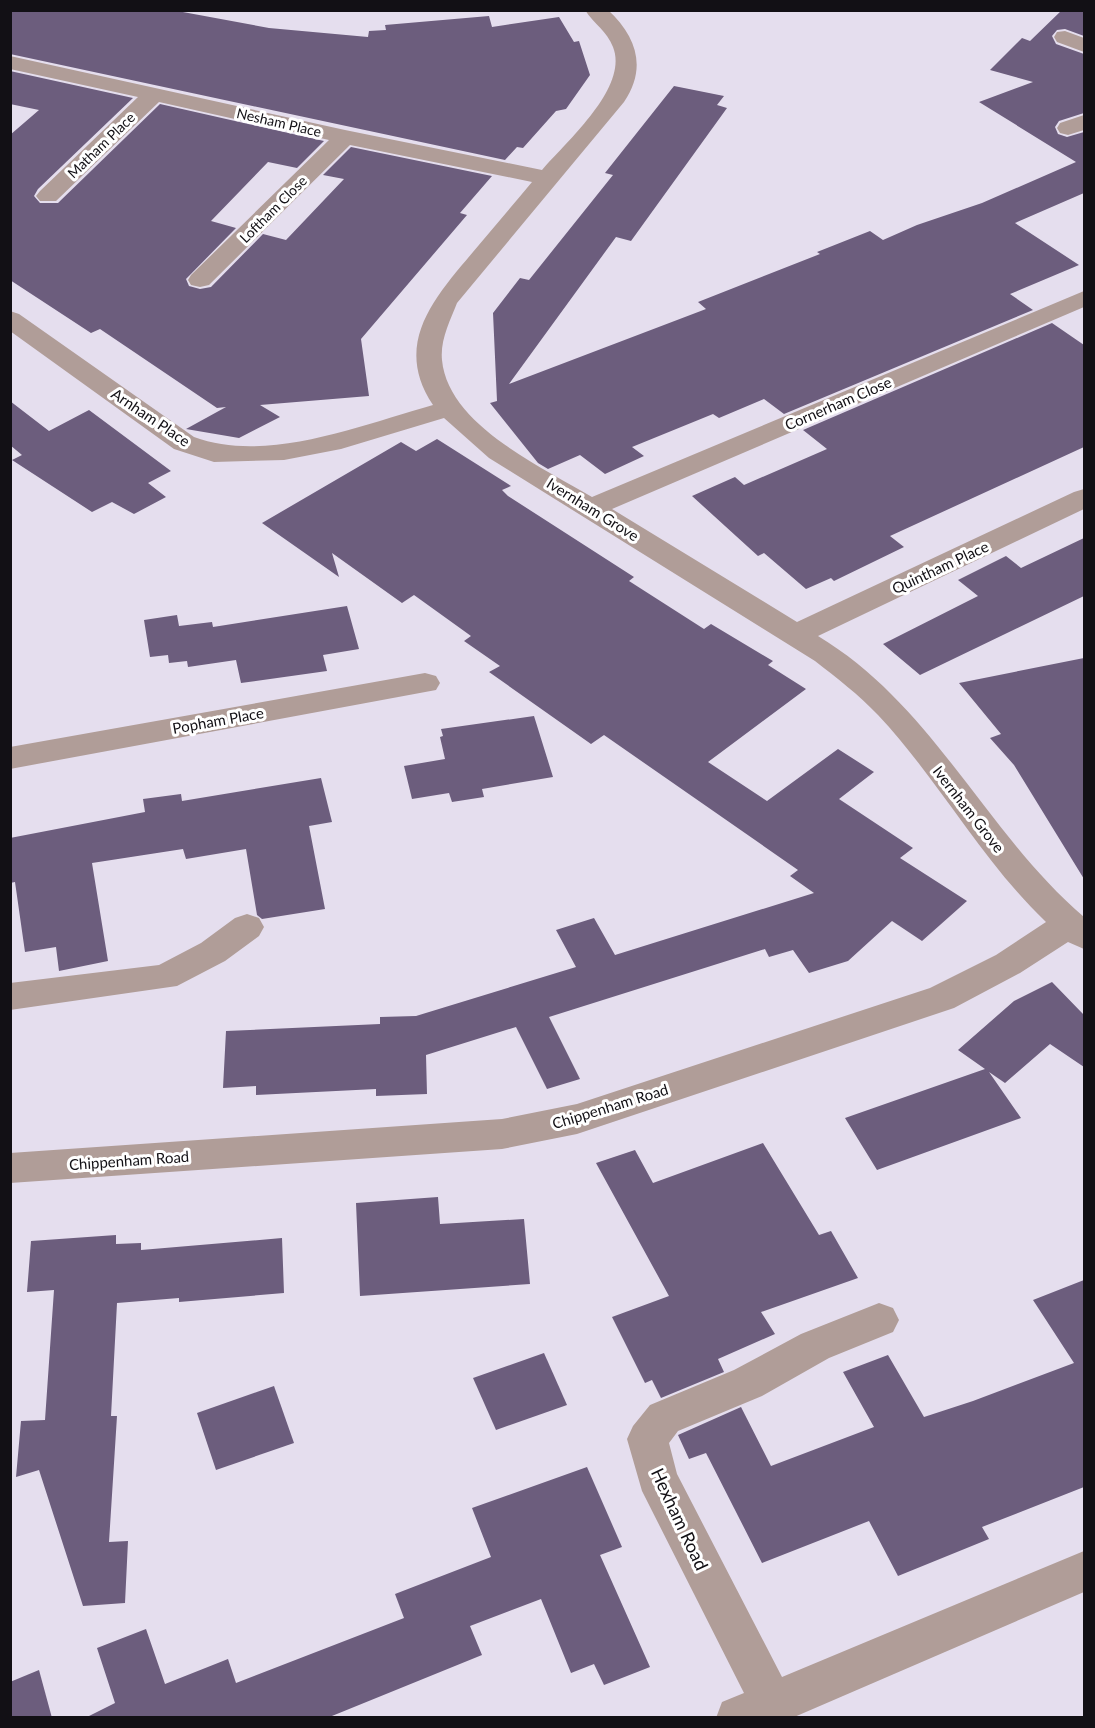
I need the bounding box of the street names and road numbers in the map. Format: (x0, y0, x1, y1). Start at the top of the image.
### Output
street label: Nesham Place (235, 104, 323, 140)
street label: Matham Place (64, 109, 138, 181)
street label: Loftham Close (236, 172, 310, 246)
street label: Cornerham Close (782, 372, 894, 434)
street label: Arnham Place (108, 384, 194, 450)
street label: Ivernham Grove (544, 474, 642, 545)
street label: Quintham Place (889, 537, 991, 597)
street label: Popham Place (171, 703, 265, 737)
street label: Ivernham Grove (930, 762, 1008, 856)
street label: Chippenham Road (550, 1080, 670, 1132)
street label: Chippenham Road (68, 1147, 190, 1173)
street label: Hexham Road (647, 1464, 713, 1574)

